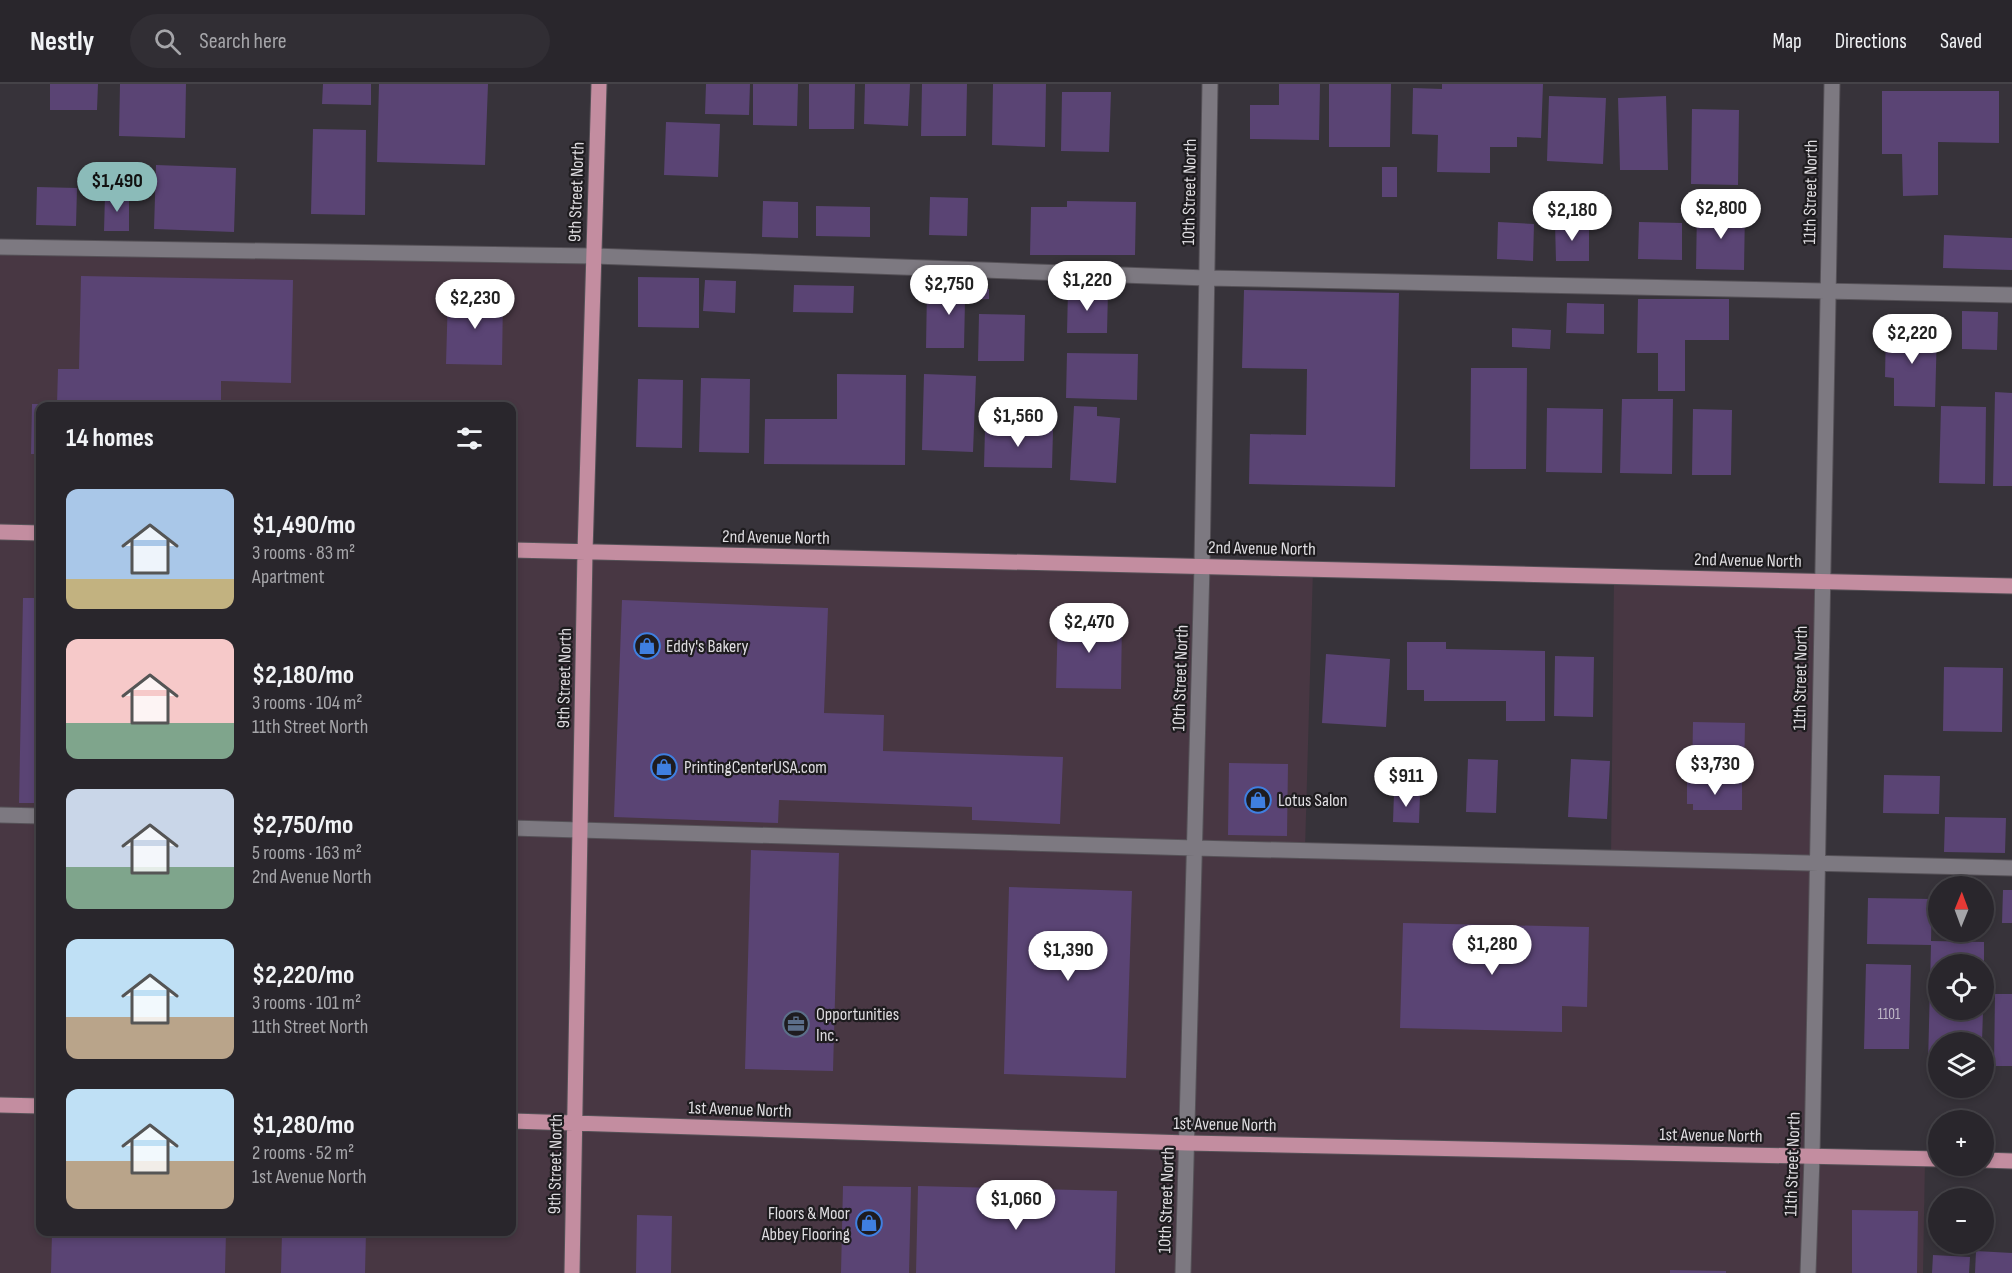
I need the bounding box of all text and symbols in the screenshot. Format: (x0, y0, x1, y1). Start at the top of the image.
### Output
search box (130, 14, 550, 68)
text: Nestly (30, 25, 94, 58)
icon: search (151, 25, 184, 58)
text: Search here (199, 28, 287, 55)
text: Map (1772, 29, 1802, 54)
text: Directions (1835, 29, 1907, 54)
text: Saved (1940, 29, 1982, 54)
street label: 10th Street North (1178, 139, 1201, 245)
street label: 11th Street North (1799, 140, 1822, 244)
street label: 9th Street North (564, 142, 589, 242)
pin: $1,490 (68, 162, 166, 213)
text: $1,490 (91, 169, 143, 193)
pin: $2,800 (1672, 189, 1770, 240)
pin: $2,180 (1523, 191, 1621, 242)
text: $2,800 (1695, 196, 1747, 220)
text: $2,180 (1547, 198, 1597, 222)
pin: $1,220 (1038, 261, 1136, 312)
pin: $2,750 (900, 265, 998, 316)
text: $1,220 (1062, 268, 1112, 292)
text: $2,750 (924, 272, 974, 296)
pin: $2,230 (426, 279, 524, 330)
text: $2,230 (450, 286, 500, 310)
pin: $2,220 (1863, 314, 1961, 365)
text: $2,220 (1887, 321, 1937, 345)
pin: $1,560 (969, 397, 1067, 448)
text: $1,560 (992, 404, 1044, 428)
icon: filters (453, 422, 486, 455)
text: 14 homes (66, 423, 154, 454)
text: $1,490/mo (252, 510, 356, 541)
icon: home (114, 513, 186, 585)
street label: 2nd Avenue North (722, 526, 830, 549)
street label: 2nd Avenue North (1208, 537, 1316, 560)
text: 3 rooms · 83 m² (252, 541, 355, 565)
street label: 2nd Avenue North (1694, 549, 1802, 572)
text: Apartment (252, 565, 325, 589)
pin: $2,470 (1040, 603, 1138, 654)
text: $2,470 (1064, 610, 1115, 634)
street label: 10th Street North (1168, 624, 1193, 732)
street label: 11th Street North (1789, 626, 1812, 730)
street label: 9th Street North (553, 628, 576, 728)
shop icon: Eddy's Bakery (632, 631, 662, 661)
place label: Eddy's Bakery (666, 636, 749, 657)
text: $2,180/mo (252, 660, 354, 691)
icon: home (114, 663, 186, 735)
text: 3 rooms · 104 m² (252, 691, 362, 715)
text: 11th Street North (252, 715, 368, 739)
pin: $3,730 (1666, 745, 1764, 796)
shop icon: PrintingCenterUSA.com (649, 752, 679, 782)
text: $3,730 (1690, 752, 1740, 776)
place label: PrintingCenterUSA.com (684, 757, 827, 778)
pin: $911 (1370, 757, 1442, 808)
text: $911 (1388, 764, 1424, 788)
shop icon: Lotus Salon (1243, 785, 1273, 815)
place label: Lotus Salon (1278, 790, 1347, 811)
text: $2,750/mo (252, 810, 353, 841)
icon: home (114, 813, 186, 885)
text: 5 rooms · 163 m² (252, 841, 362, 865)
text: 2nd Avenue North (252, 865, 372, 889)
north arrow (1928, 876, 1994, 942)
map controls (1928, 876, 1994, 1254)
pin: $1,280 (1443, 925, 1541, 976)
pin: $1,390 (1019, 931, 1117, 982)
text: $1,280 (1467, 932, 1517, 956)
text: $1,390 (1042, 938, 1094, 962)
button: locate (1928, 954, 1994, 1020)
text: $2,220/mo (252, 960, 354, 991)
icon: home (114, 963, 186, 1035)
text: 3 rooms · 101 m² (252, 991, 361, 1015)
place label: Opportunities Inc. (816, 1004, 899, 1046)
house number: 1101 (1878, 1005, 1901, 1024)
office icon: Opportunities Inc. (781, 1009, 811, 1039)
text: 11th Street North (252, 1015, 368, 1039)
button: layers (1928, 1032, 1994, 1098)
street label: 1st Avenue North (688, 1097, 792, 1122)
text: $1,280/mo (252, 1110, 355, 1141)
button: + (1928, 1110, 1994, 1176)
street label: 11th Street North (1780, 1111, 1805, 1217)
icon: home (114, 1113, 186, 1185)
street label: 1st Avenue North (1173, 1113, 1277, 1136)
street label: 9th Street North (544, 1114, 567, 1214)
street label: 1st Avenue North (1659, 1124, 1763, 1147)
text: 2 rooms · 52 m² (252, 1141, 354, 1165)
street label: 10th Street North (1154, 1146, 1179, 1254)
text: 1st Avenue North (252, 1165, 367, 1189)
pin: $1,060 (967, 1180, 1065, 1231)
text: $1,060 (990, 1187, 1042, 1211)
button: − (1928, 1188, 1994, 1254)
place label: Floors & Moor Abbey Flooring (761, 1203, 850, 1245)
shop icon: Floors & Moor Abbey Flooring (854, 1208, 884, 1238)

